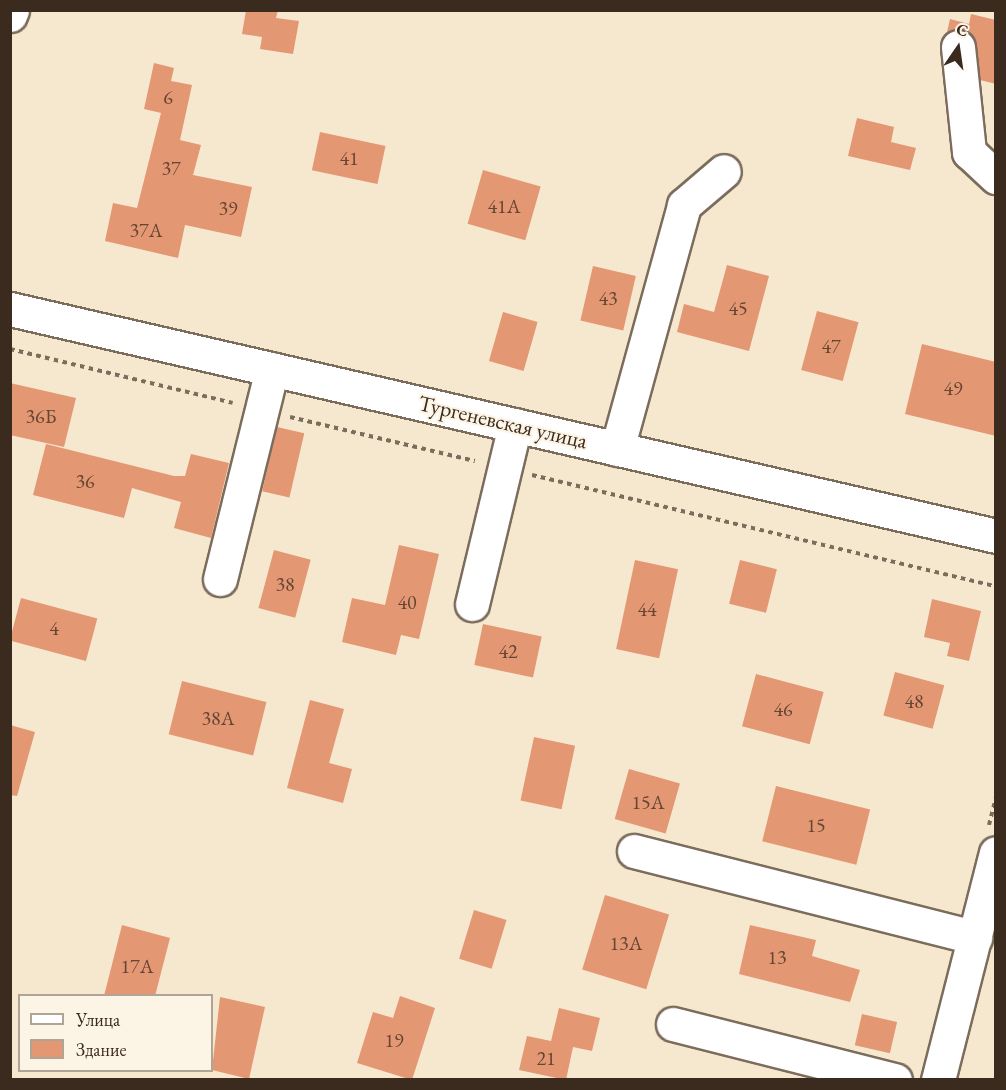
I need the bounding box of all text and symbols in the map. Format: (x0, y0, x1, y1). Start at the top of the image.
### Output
north arrow (928, 18, 988, 78)
text: С (954, 18, 970, 41)
house number: 6 (163, 85, 173, 109)
house number: 41 (339, 146, 359, 170)
house number: 37 (161, 156, 181, 180)
house number: 41А (487, 194, 521, 218)
house number: 39 (218, 196, 238, 220)
house number: 37А (129, 218, 163, 242)
house number: 43 (598, 286, 618, 310)
house number: 45 (728, 296, 748, 320)
house number: 47 (821, 334, 841, 358)
house number: 49 (943, 376, 963, 400)
street label: Тургеневская улица (416, 390, 590, 454)
house number: 36Б (26, 404, 56, 428)
house number: 36 (75, 469, 95, 493)
house number: 38 (275, 572, 295, 596)
house number: 40 (397, 590, 417, 614)
house number: 44 (637, 597, 657, 621)
house number: 4 (49, 616, 59, 640)
house number: 42 (498, 639, 518, 663)
house number: 48 (904, 689, 924, 713)
house number: 46 (773, 697, 793, 721)
house number: 38А (201, 706, 235, 730)
house number: 15А (631, 790, 665, 814)
house number: 15 (806, 813, 826, 837)
house number: 13А (609, 931, 643, 955)
house number: 13 (767, 945, 787, 969)
house number: 17А (120, 954, 154, 978)
legend (18, 994, 213, 1072)
text: Улица (76, 1008, 120, 1031)
house number: 19 (384, 1028, 404, 1052)
text: Здание (76, 1038, 126, 1061)
house number: 21 (536, 1046, 556, 1070)

